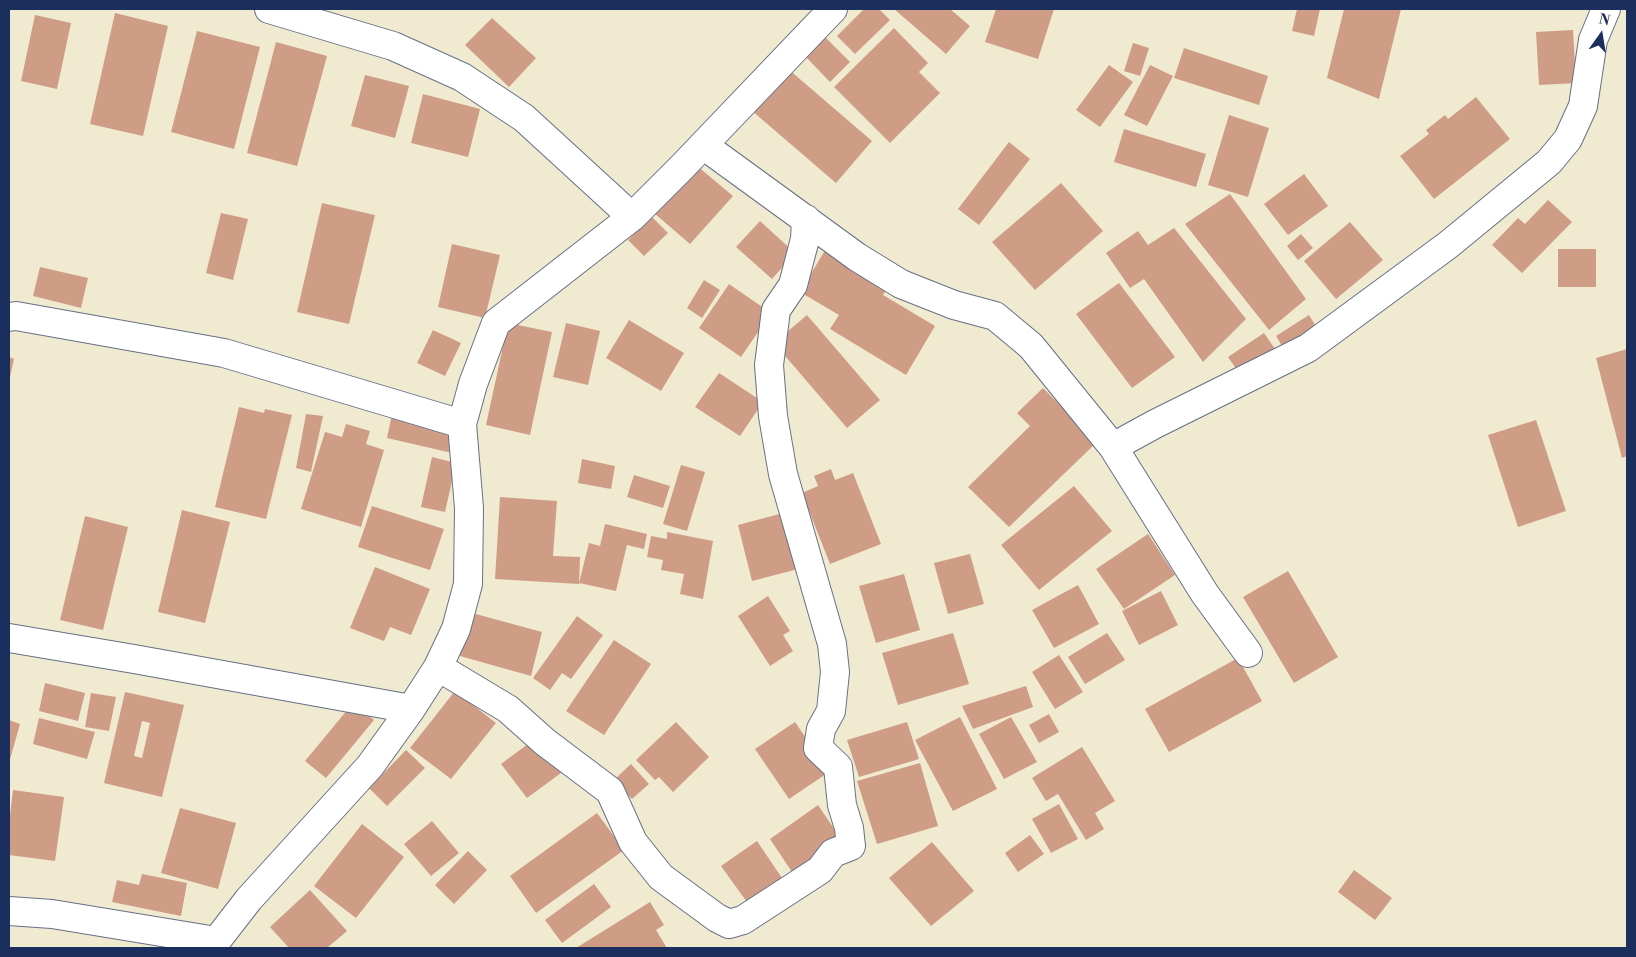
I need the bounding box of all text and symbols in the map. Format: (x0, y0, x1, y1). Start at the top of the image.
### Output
north arrow (1576, 10, 1626, 60)
text: N (1597, 10, 1612, 30)

